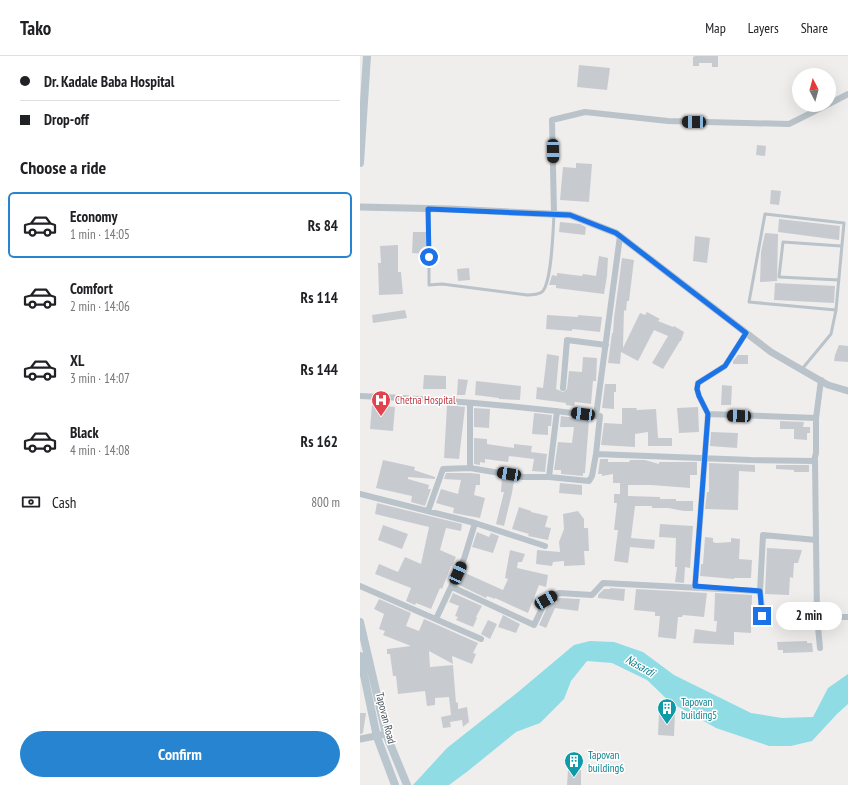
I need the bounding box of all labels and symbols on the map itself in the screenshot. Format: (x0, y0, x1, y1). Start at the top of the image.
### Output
north arrow (792, 68, 836, 112)
car (682, 116, 706, 128)
car (547, 139, 559, 163)
route start (420, 248, 438, 266)
hospital icon: Chetna Hospital (370, 389, 392, 417)
place label: Chetna Hospital (395, 393, 456, 407)
car (570, 407, 596, 421)
car (727, 410, 751, 422)
car (496, 466, 522, 482)
car (448, 560, 468, 586)
car (533, 589, 559, 611)
callout: 2 min (776, 602, 842, 630)
route end (753, 607, 771, 625)
water label: Nasardi (623, 651, 659, 681)
street label: Tapovan Road (373, 691, 399, 745)
place label: Tapovan building5 (681, 695, 717, 722)
building icon: Tapovan building5 (656, 697, 678, 725)
place label: Tapovan building6 (588, 748, 624, 775)
building icon: Tapovan building6 (563, 750, 585, 778)

